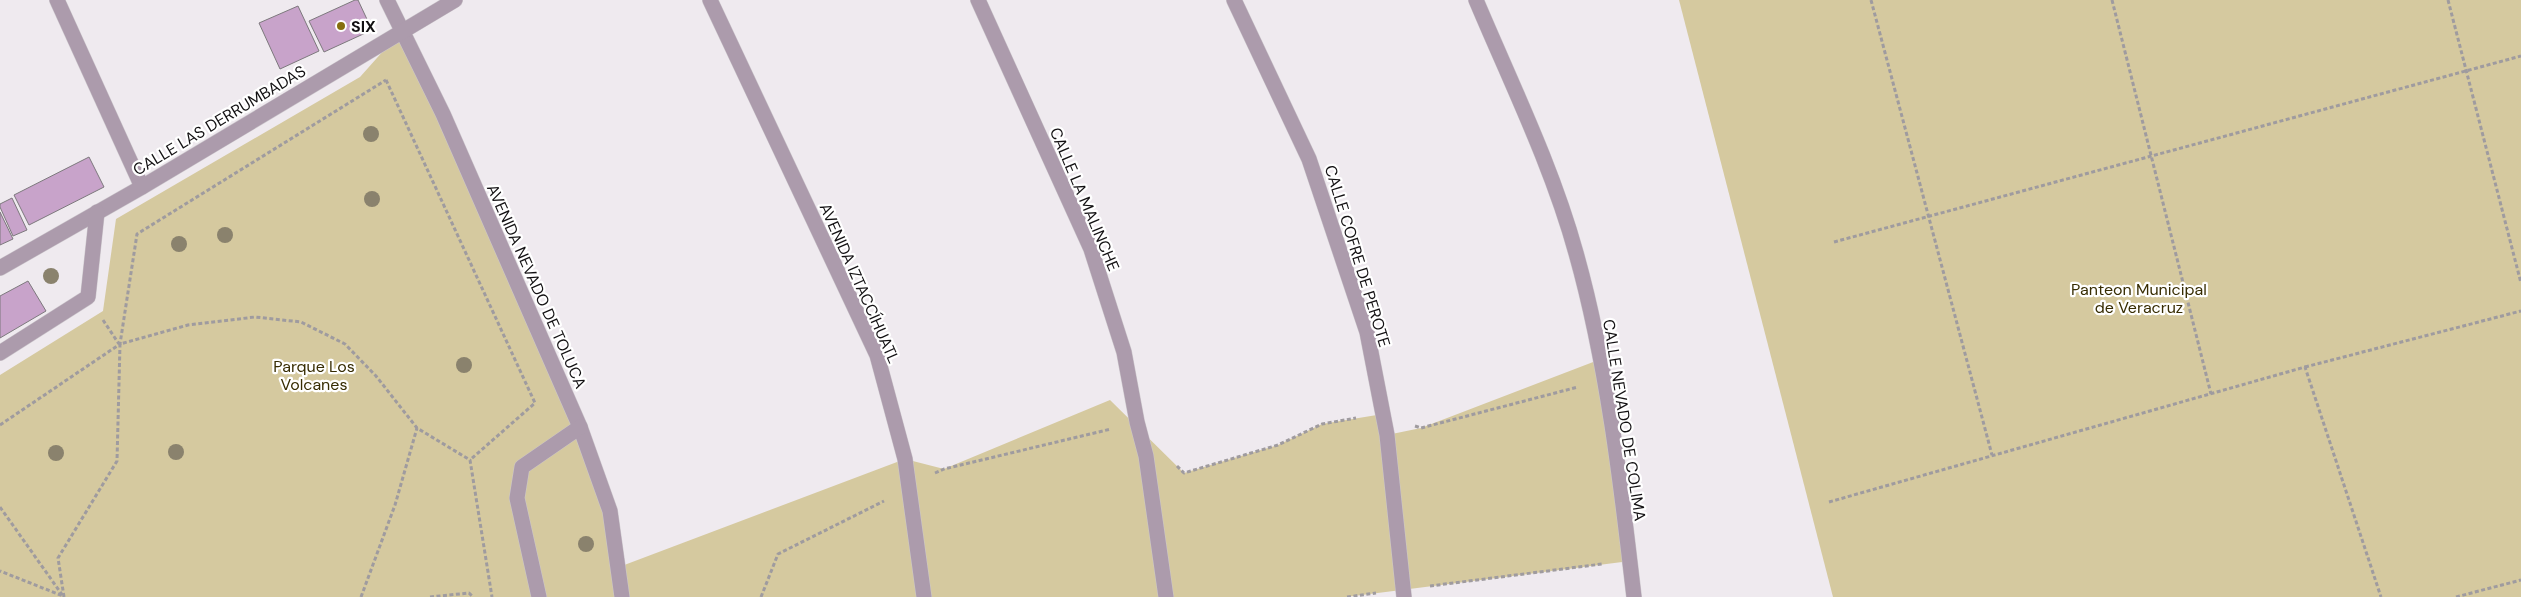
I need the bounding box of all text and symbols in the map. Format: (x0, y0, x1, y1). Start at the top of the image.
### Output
place label: SIX (351, 16, 376, 37)
marker: SIX (335, 20, 347, 32)
street label: CALLE LAS DERRUMBADAS (129, 60, 309, 180)
street label: CALLE LA MALINCHE (1045, 124, 1124, 274)
street label: CALLE COFRE DE PEROTE (1320, 163, 1395, 350)
street label: AVENIDA NEVADO DE TOLUCA (482, 181, 591, 392)
street label: AVENIDA IZTACCÍHUATL (815, 200, 904, 367)
park label: Panteon Municipal de Veracruz (2071, 279, 2207, 318)
street label: CALLE NEVADO DE COLIMA (1598, 318, 1651, 523)
park label: Parque Los Volcanes (273, 356, 355, 395)

